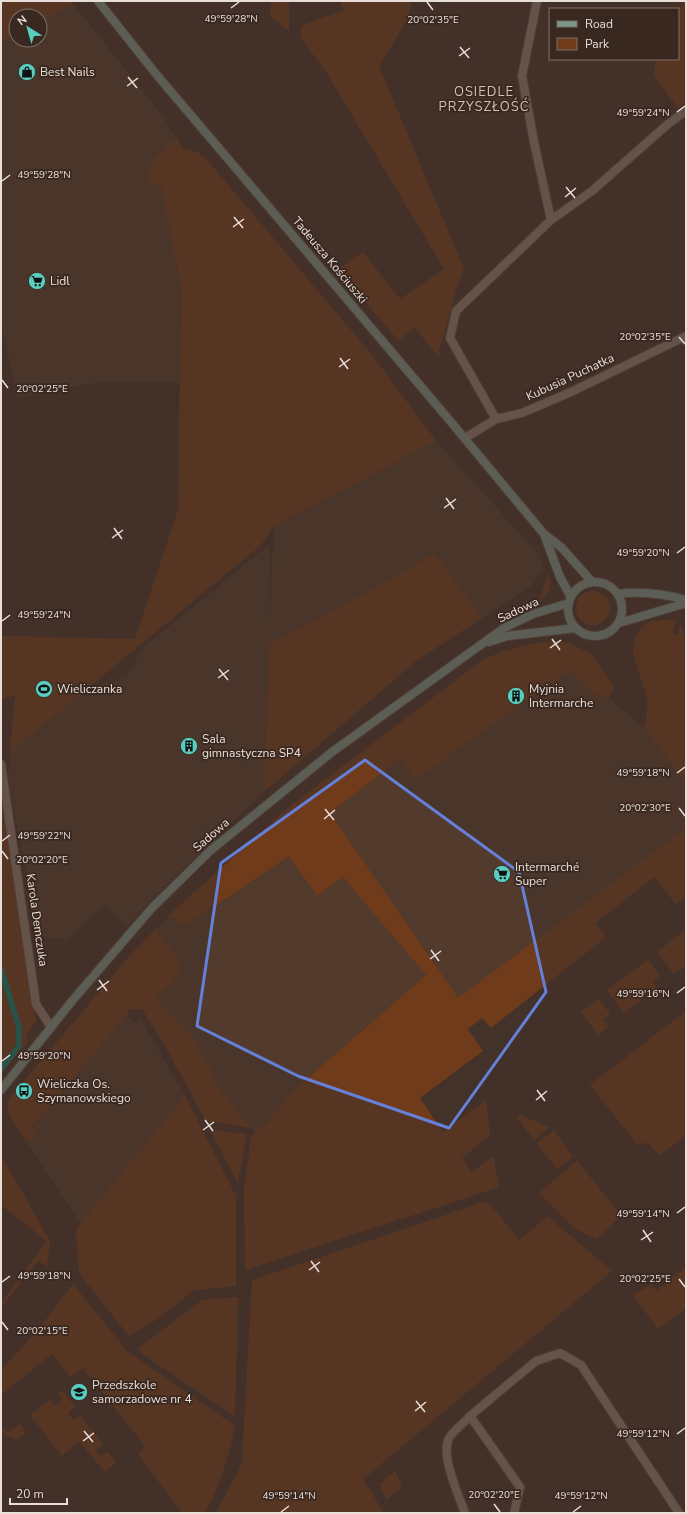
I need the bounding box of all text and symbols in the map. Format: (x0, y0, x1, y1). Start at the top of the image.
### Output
north arrow (8, 8, 48, 48)
legend (549, 8, 679, 60)
text: N (14, 12, 30, 29)
text: 49°59'28"N (204, 12, 258, 26)
text: 20°02'35"E (407, 13, 459, 27)
text: Road (585, 16, 613, 32)
text: Park (585, 36, 610, 52)
shop icon: Best Nails (17, 62, 37, 82)
place label: Best Nails (40, 64, 95, 80)
district label: OSIEDLE PRZYSZŁOŚĆ (439, 83, 529, 116)
text: 49°59'24"N (616, 106, 670, 120)
text: 49°59'28"N (17, 168, 71, 182)
street label: Tadeusza Kościuszki (289, 213, 371, 307)
supermarket icon: Lidl (27, 271, 47, 291)
place label: Lidl (50, 273, 70, 289)
text: 20°02'35"E (619, 330, 671, 344)
street label: Kubusia Puchatka (523, 350, 617, 404)
text: 20°02'25"E (16, 382, 68, 396)
text: 49°59'20"N (616, 546, 670, 560)
street label: Sadowa (495, 594, 541, 626)
text: 49°59'24"N (17, 608, 71, 622)
sports icon: Wieliczanka (34, 679, 54, 699)
place label: Wieliczanka (57, 681, 122, 697)
place label: Myjnia Intermarche (529, 681, 593, 711)
building icon: Myjnia Intermarche (506, 686, 526, 706)
place label: Sala gimnastyczna SP4 (202, 731, 301, 761)
building icon: Sala gimnastyczna SP4 (179, 736, 199, 756)
text: 49°59'18"N (616, 766, 670, 780)
text: 20°02'30"E (619, 801, 671, 815)
street label: Sadowa (189, 815, 233, 855)
text: 49°59'22"N (17, 829, 71, 843)
text: 20°02'20"E (16, 853, 68, 867)
place label: Intermarché Super (515, 859, 579, 889)
supermarket icon: Intermarché Super (492, 864, 512, 884)
street label: Karola Demczuka (23, 873, 51, 967)
text: 49°59'16"N (616, 987, 670, 1001)
text: 49°59'20"N (17, 1049, 71, 1063)
place label: Wieliczka Os. Szymanowskiego (37, 1076, 131, 1106)
bus stop icon: Wieliczka Os. Szymanowskiego (14, 1081, 34, 1101)
text: 49°59'14"N (616, 1207, 670, 1221)
text: 49°59'18"N (17, 1269, 71, 1283)
text: 20°02'25"E (619, 1272, 671, 1286)
text: 20°02'15"E (16, 1324, 68, 1338)
place label: Przedszkole samorzadowe nr 4 (92, 1377, 192, 1407)
school or university icon: Przedszkole samorzadowe nr 4 (69, 1382, 89, 1402)
text: 49°59'12"N (616, 1427, 670, 1441)
scale bar (10, 1480, 67, 1506)
text: 20 m (16, 1486, 44, 1502)
text: 20°02'20"E (468, 1488, 520, 1502)
text: 49°59'14"N (262, 1489, 316, 1503)
text: 49°59'12"N (554, 1489, 608, 1503)

